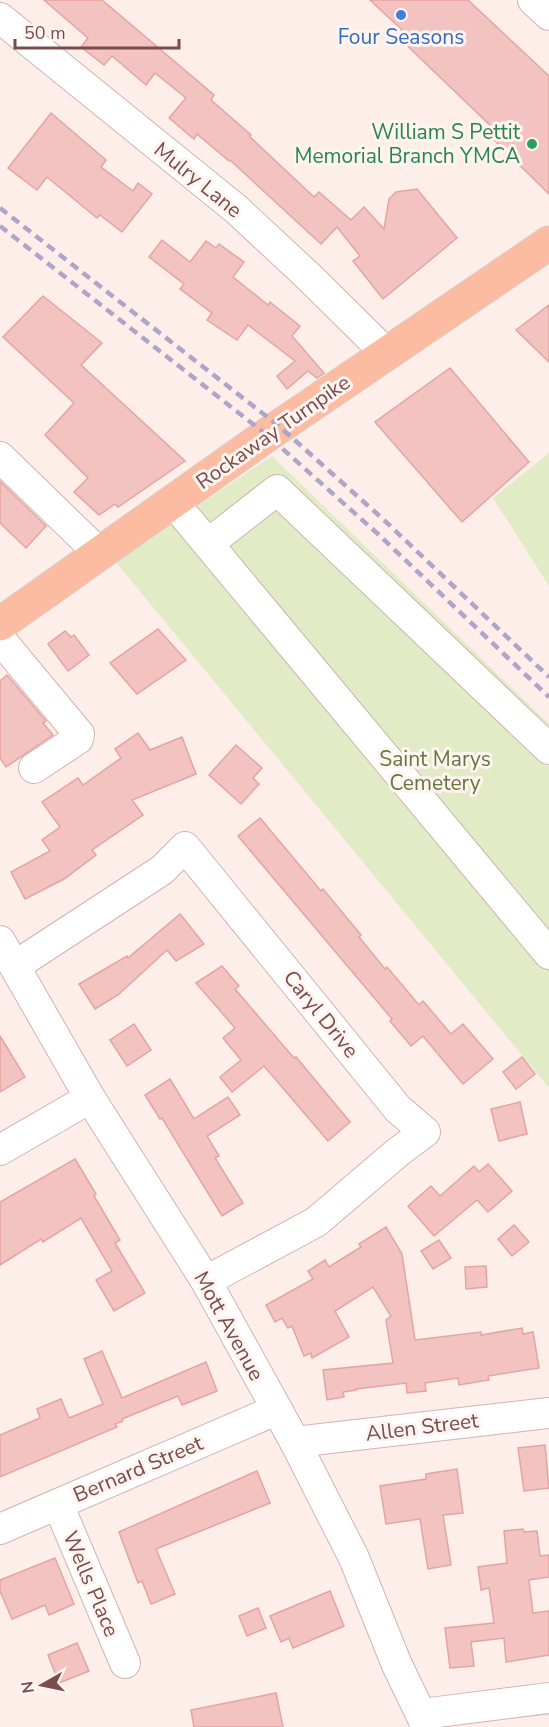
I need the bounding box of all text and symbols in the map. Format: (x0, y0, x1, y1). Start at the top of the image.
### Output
marker: Four Seasons (394, 8, 408, 22)
scale bar (15, 12, 178, 50)
text: 50 m (24, 21, 66, 45)
place label: Four Seasons (338, 23, 464, 51)
place label: William S Pettit Memorial Branch YMCA (294, 118, 521, 170)
street label: Mulry Lane (148, 136, 248, 224)
marker: William S Pettit Memorial Branch YMCA (525, 137, 539, 151)
street label: Rockaway Turnpike (190, 368, 356, 496)
park label: Saint Marys Cemetery (379, 745, 491, 797)
street label: Caryl Drive (277, 964, 365, 1064)
street label: Mott Avenue (187, 1266, 271, 1386)
street label: Allen Street (364, 1406, 481, 1448)
street label: Bernard Street (69, 1429, 208, 1509)
street label: Wells Place (56, 1527, 126, 1641)
north arrow (12, 1655, 72, 1715)
text: N (16, 1680, 40, 1695)

